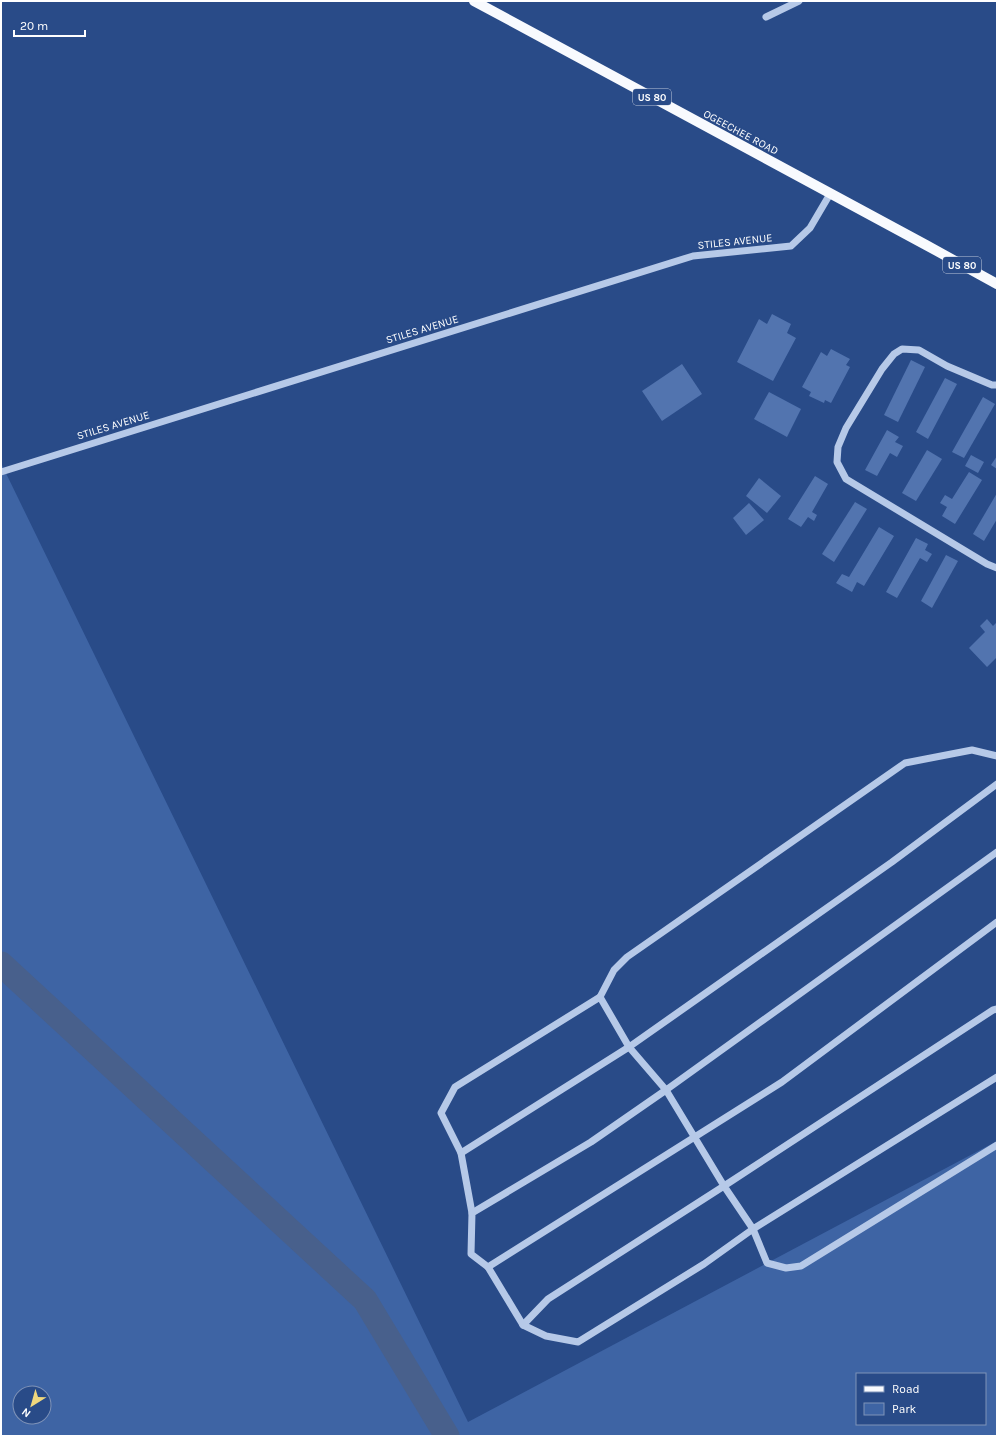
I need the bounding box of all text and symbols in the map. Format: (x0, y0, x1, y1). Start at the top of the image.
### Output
scale bar (14, 12, 85, 38)
text: 20 m (20, 19, 48, 33)
road number: US 80 (633, 89, 671, 105)
street label: OGEECHEE ROAD (701, 107, 780, 158)
street label: STILES AVENUE (697, 231, 773, 252)
road number: US 80 (943, 257, 981, 273)
street label: STILES AVENUE (384, 312, 460, 347)
street label: STILES AVENUE (75, 408, 151, 443)
legend (856, 1373, 986, 1425)
text: Road (892, 1382, 920, 1396)
north arrow (12, 1385, 52, 1425)
text: Park (892, 1402, 917, 1416)
text: N (19, 1405, 33, 1420)

